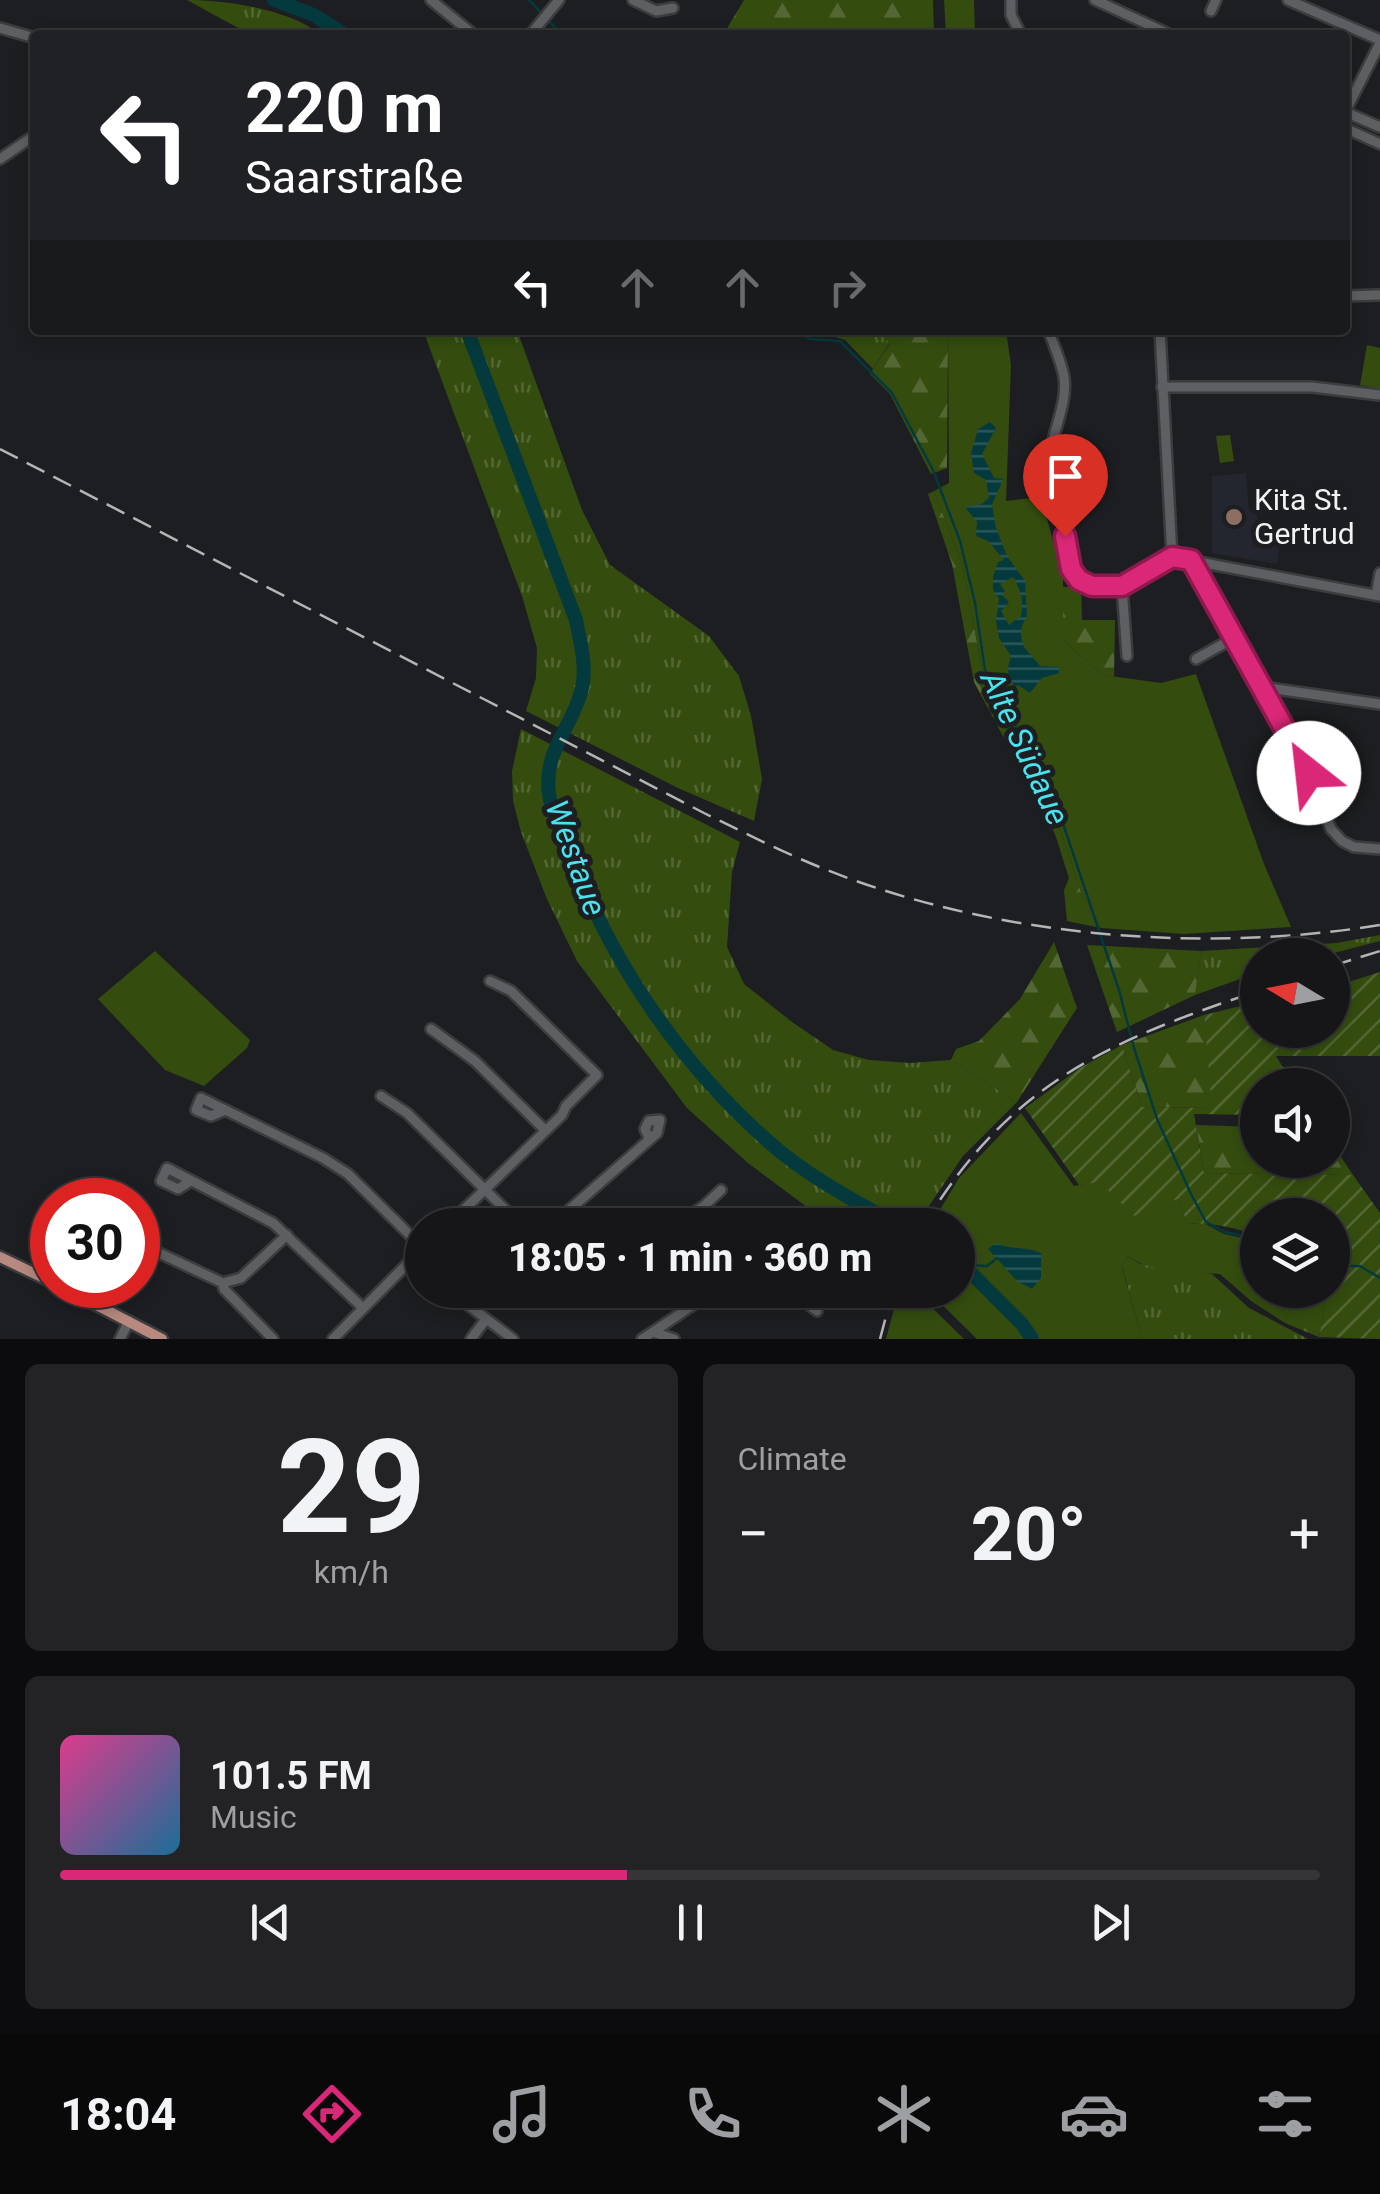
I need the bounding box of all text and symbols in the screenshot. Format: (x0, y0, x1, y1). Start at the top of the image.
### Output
text: 220 m (245, 67, 444, 149)
icon: left (80, 70, 210, 200)
text: Saarstraße (245, 151, 463, 204)
icon: left (505, 260, 560, 315)
icon: ahead (610, 260, 665, 315)
icon: ahead (715, 260, 770, 315)
icon: right (820, 260, 875, 315)
pin (1023, 434, 1108, 537)
icon: arrive (1038, 449, 1093, 504)
place label: Kita St. Gertrud (1254, 482, 1355, 551)
marker: Kita St. Gertrud (1223, 506, 1245, 528)
water label: Alte Südaue (972, 663, 1077, 831)
position arrow (1257, 721, 1361, 825)
water label: Westaue (538, 795, 614, 921)
north arrow (1240, 938, 1350, 1048)
map controls (1240, 938, 1350, 1308)
button: sound (1240, 1068, 1350, 1178)
speed limit sign: 30 (30, 1178, 160, 1308)
button: layers (1240, 1198, 1350, 1308)
text: 18:05 · 1 min · 360 m (508, 1236, 872, 1280)
text: 29 (277, 1411, 426, 1564)
text: Climate (738, 1440, 847, 1478)
text: 20° (971, 1490, 1087, 1578)
text: − (738, 1502, 769, 1566)
text: + (1289, 1502, 1320, 1566)
text: km/h (314, 1553, 389, 1591)
text: 101.5 FM (210, 1754, 372, 1798)
text: Music (210, 1798, 297, 1836)
icon: previous (243, 1895, 298, 1950)
icon: pause (663, 1895, 718, 1950)
icon: next (1083, 1895, 1138, 1950)
icon: directions (297, 2079, 367, 2149)
icon: music (487, 2079, 557, 2149)
icon: phone (678, 2079, 748, 2149)
icon: climate (869, 2079, 939, 2149)
icon: car (1059, 2079, 1129, 2149)
icon: filters (1250, 2079, 1320, 2149)
text: 18:04 (60, 2088, 176, 2141)

